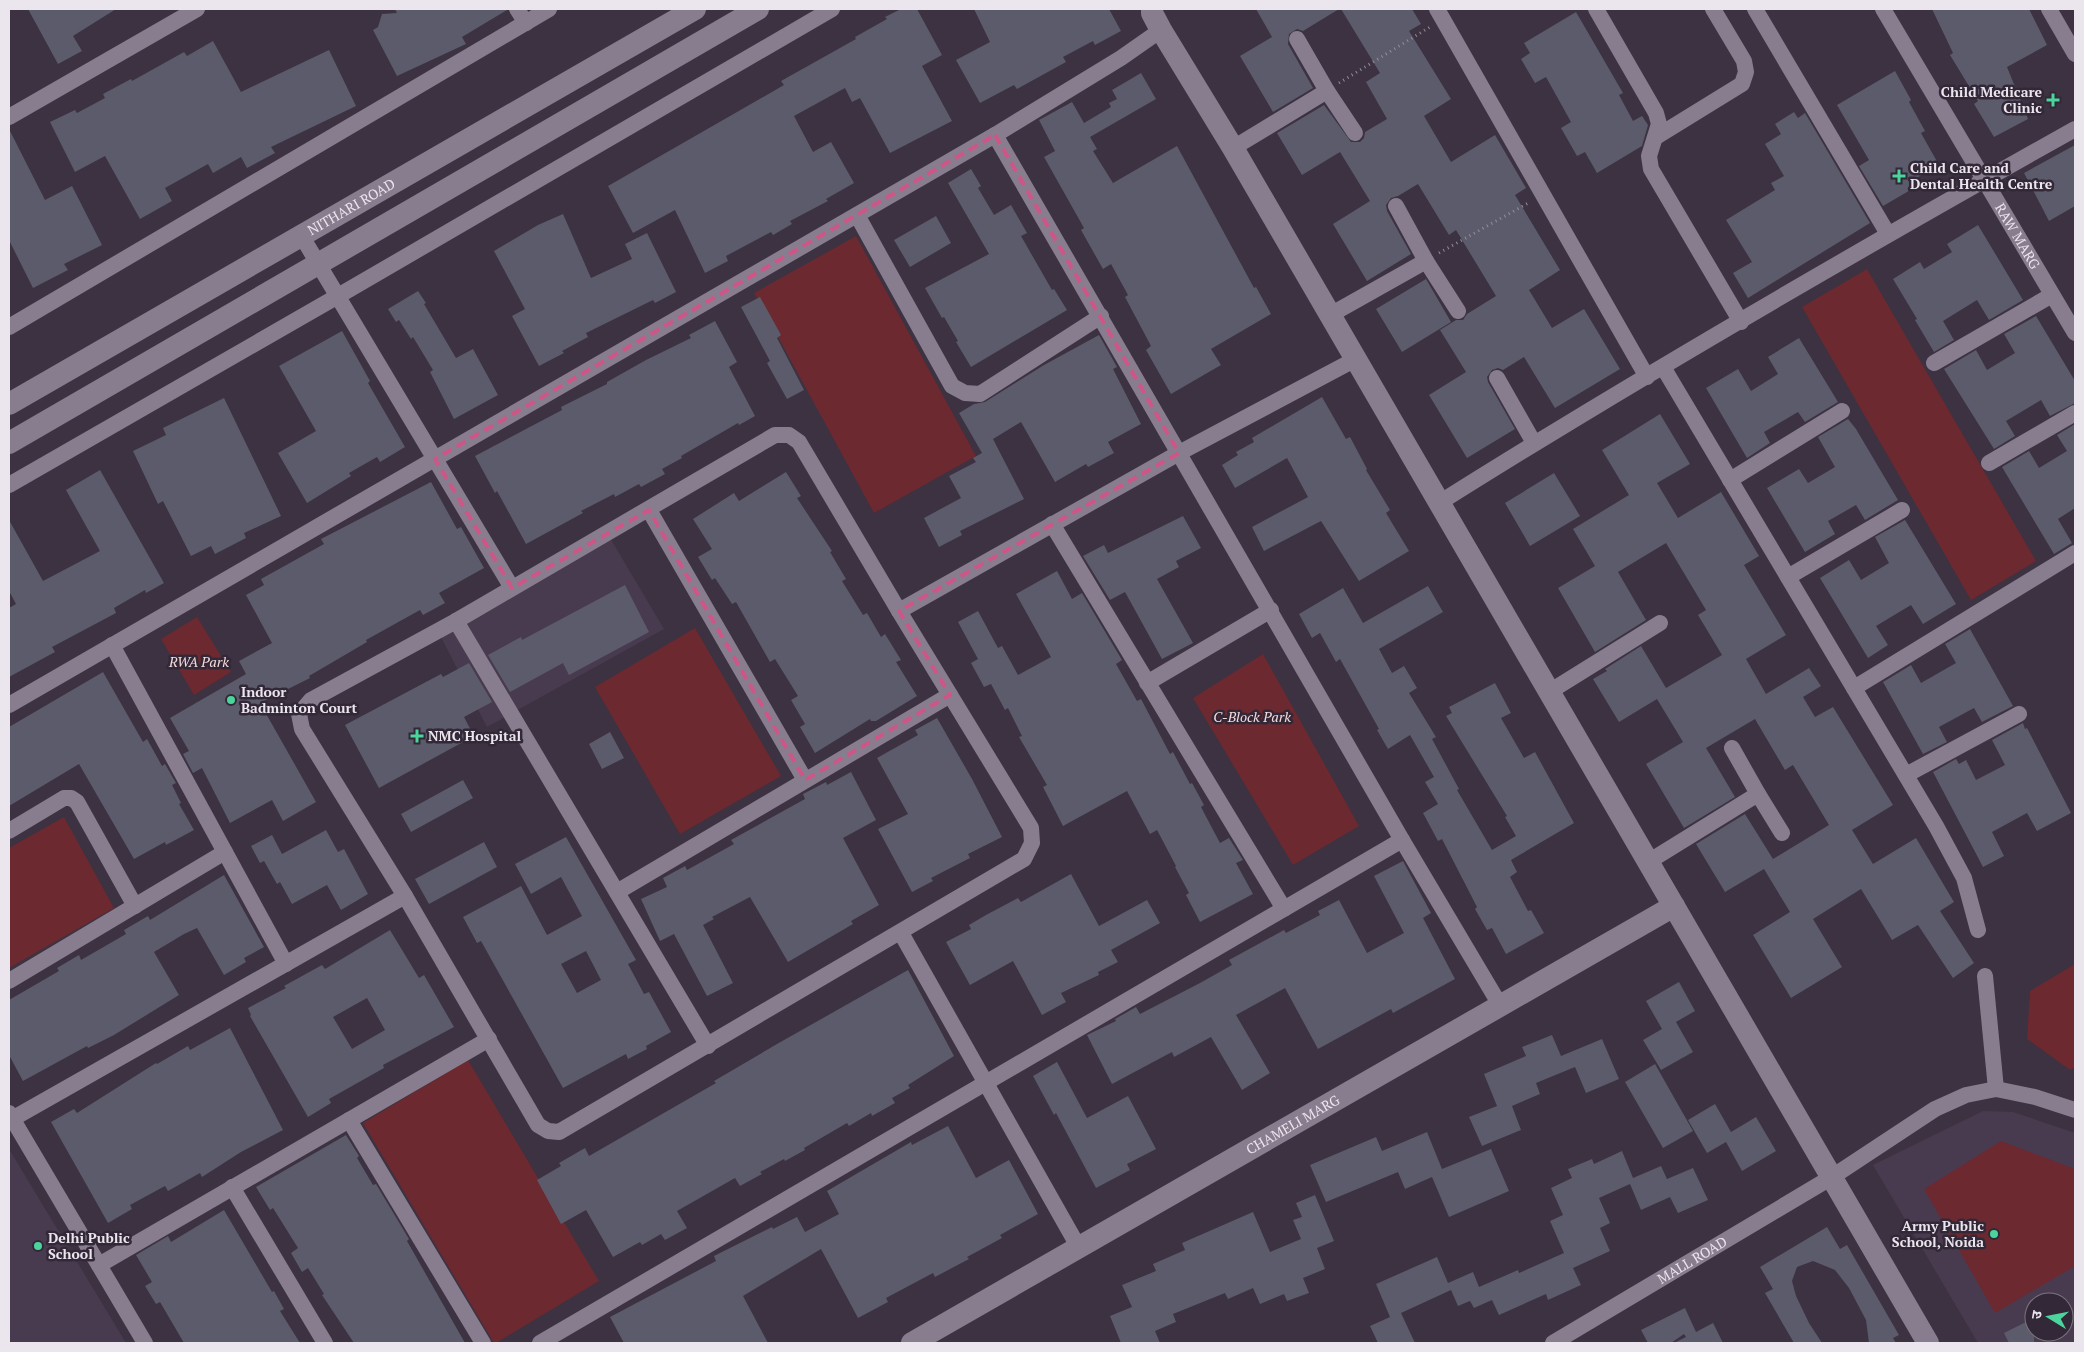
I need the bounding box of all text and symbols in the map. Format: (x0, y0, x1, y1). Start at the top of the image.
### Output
place label: Child Medicare Clinic (1941, 82, 2042, 117)
marker: Child Medicare Clinic (2046, 93, 2060, 107)
place label: Child Care and Dental Health Centre (1910, 158, 2053, 193)
marker: Child Care and Dental Health Centre (1892, 169, 1906, 183)
street label: NITHARI ROAD (304, 174, 399, 239)
street label: RAW MARG (1991, 199, 2045, 273)
park label: RWA Park (168, 652, 229, 671)
place label: Indoor Badminton Court (241, 682, 357, 717)
marker: Indoor Badminton Court (225, 694, 237, 706)
park label: C-Block Park (1213, 707, 1291, 726)
place label: NMC Hospital (428, 726, 522, 745)
marker: NMC Hospital (410, 729, 424, 743)
street label: CHAMELI MARG (1242, 1090, 1343, 1159)
place label: Army Public School, Noida (1892, 1216, 1984, 1251)
place label: Delhi Public School (48, 1228, 130, 1263)
marker: Army Public School, Noida (1988, 1228, 2000, 1240)
street label: MALL ROAD (1654, 1232, 1730, 1288)
marker: Delhi Public School (32, 1240, 44, 1252)
north arrow (2024, 1292, 2074, 1342)
text: उ (2026, 1308, 2046, 1320)

